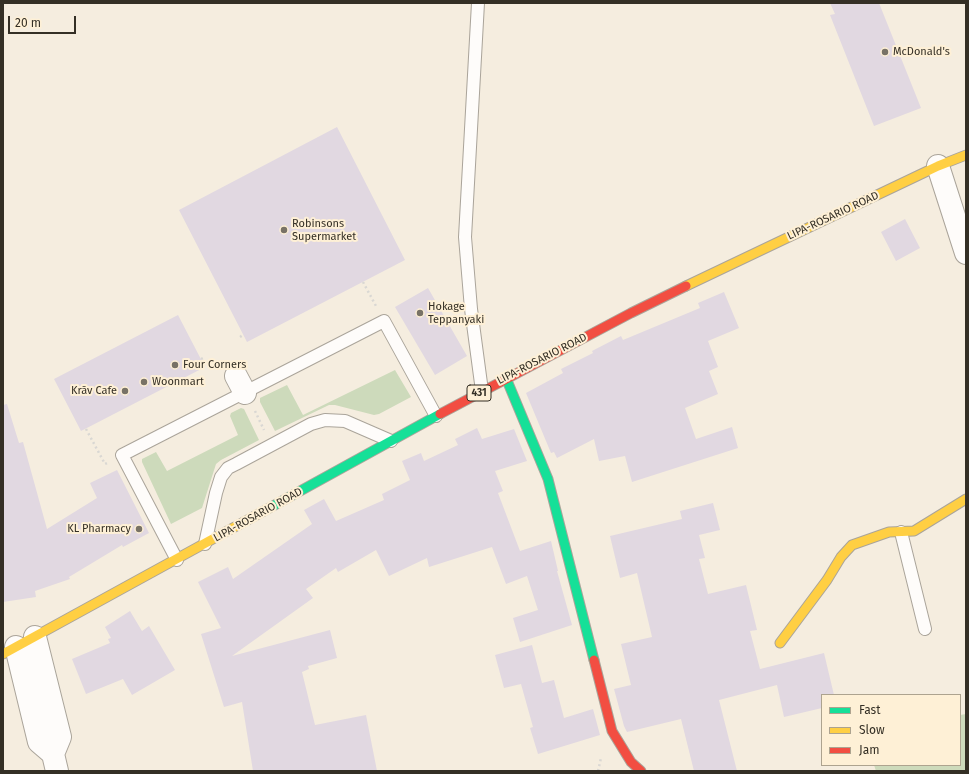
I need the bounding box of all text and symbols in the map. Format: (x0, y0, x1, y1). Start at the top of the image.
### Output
scale bar (10, 8, 78, 34)
text: 20 m (15, 16, 41, 30)
place label: McDonald's (893, 45, 950, 59)
marker: McDonald's (880, 47, 890, 57)
street label: LIPA-ROSARIO ROAD (785, 189, 881, 243)
place label: Robinsons Supermarket (292, 217, 356, 243)
marker: Robinsons Supermarket (279, 225, 289, 235)
place label: Hokage Teppanyaki (428, 300, 484, 326)
marker: Hokage Teppanyaki (415, 308, 425, 318)
street label: LIPA-ROSARIO ROAD (495, 331, 589, 387)
place label: Four Corners (183, 358, 246, 372)
marker: Four Corners (170, 360, 180, 370)
place label: Woonmart (152, 375, 204, 389)
marker: Woonmart (139, 377, 149, 387)
place label: Krāv Cafe (71, 384, 117, 398)
road number: 431 (467, 385, 491, 401)
marker: Krāv Cafe (120, 386, 130, 396)
street label: LIPA-ROSARIO ROAD (211, 485, 305, 545)
place label: KL Pharmacy (67, 522, 131, 536)
marker: KL Pharmacy (134, 524, 144, 534)
legend (821, 694, 961, 766)
text: Fast (859, 703, 881, 717)
text: Slow (859, 723, 885, 737)
text: Jam (859, 743, 879, 757)

